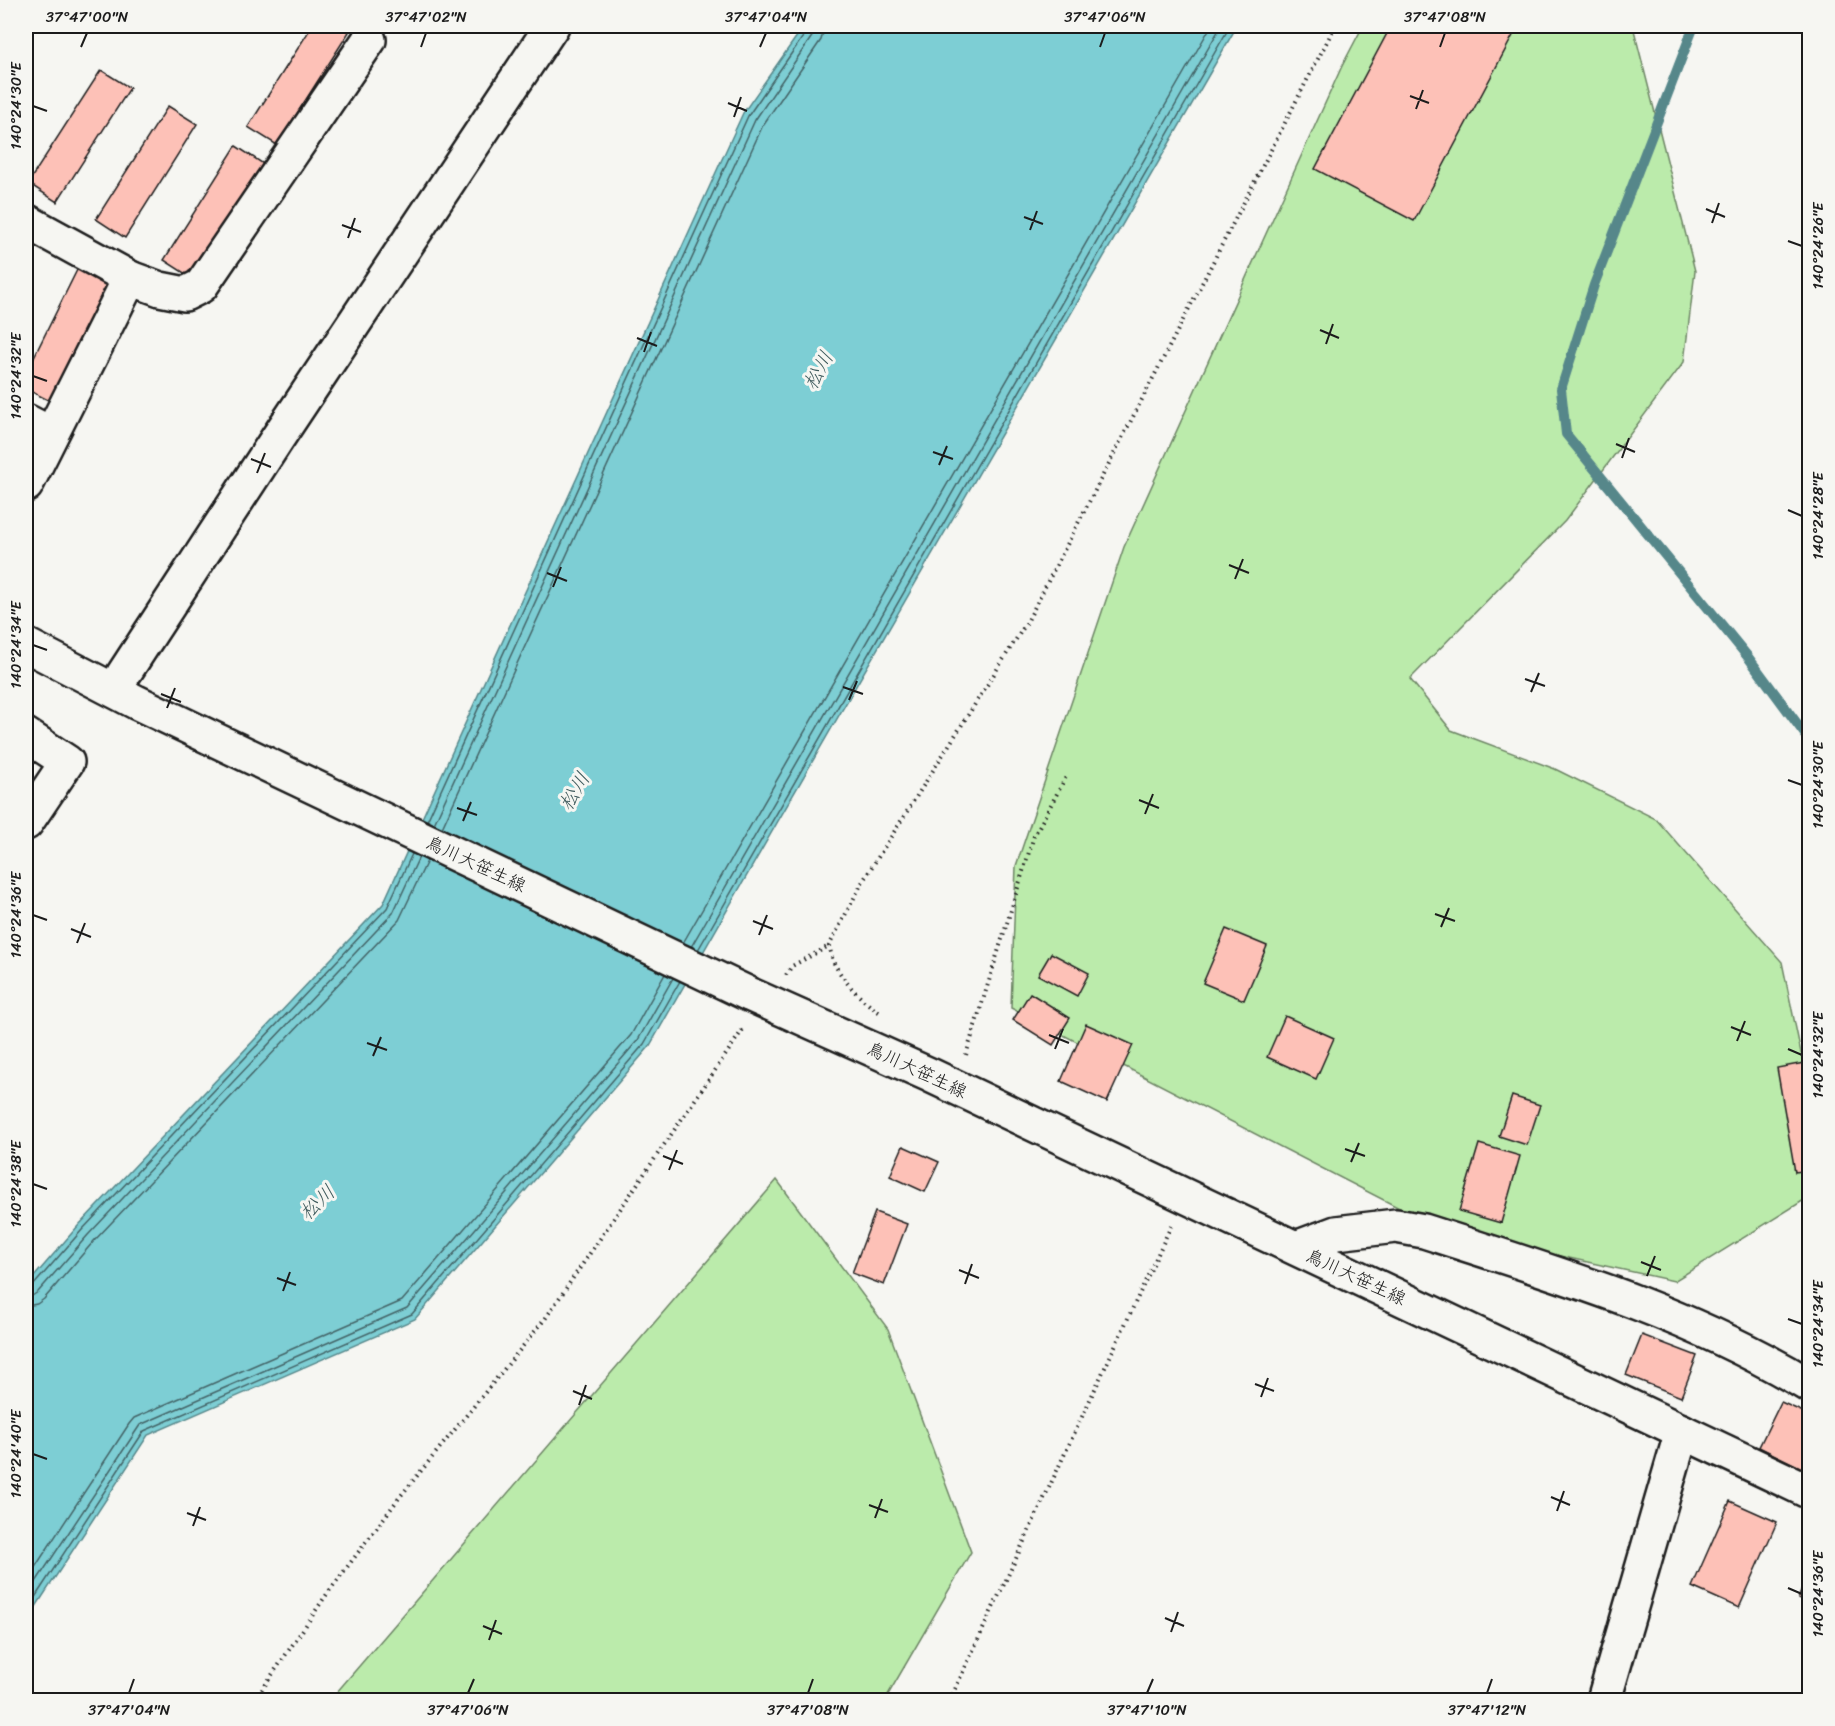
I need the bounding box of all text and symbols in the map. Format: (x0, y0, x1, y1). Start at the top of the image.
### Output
text: 37°47'00"N (46, 4, 129, 30)
text: 37°47'02"N (385, 4, 467, 30)
text: 37°47'04"N (725, 4, 808, 30)
text: 37°47'06"N (1064, 4, 1146, 30)
text: 37°47'08"N (1404, 4, 1487, 30)
text: 140°24'30"E (3, 61, 29, 150)
text: 140°24'26"E (1805, 201, 1831, 290)
text: 140°24'32"E (3, 331, 29, 419)
water label: 松川 (793, 344, 843, 396)
text: 140°24'28"E (1805, 471, 1831, 560)
text: 140°24'34"E (3, 600, 29, 689)
text: 140°24'30"E (1805, 740, 1831, 829)
water label: 松川 (549, 765, 600, 817)
street label: 鳥川大笹生線 (420, 827, 532, 901)
text: 140°24'36"E (3, 870, 29, 958)
text: 140°24'32"E (1805, 1010, 1831, 1098)
street label: 鳥川大笹生線 (861, 1033, 973, 1107)
text: 140°24'38"E (3, 1139, 29, 1228)
water label: 松川 (291, 1176, 344, 1229)
street label: 鳥川大笹生線 (1300, 1240, 1412, 1314)
text: 140°24'34"E (1805, 1279, 1831, 1368)
text: 140°24'40"E (3, 1408, 29, 1498)
text: 140°24'36"E (1805, 1549, 1831, 1637)
text: 37°47'04"N (88, 1697, 171, 1723)
text: 37°47'06"N (427, 1697, 509, 1723)
text: 37°47'08"N (767, 1697, 850, 1723)
text: 37°47'10"N (1107, 1697, 1187, 1723)
text: 37°47'12"N (1448, 1697, 1527, 1723)

